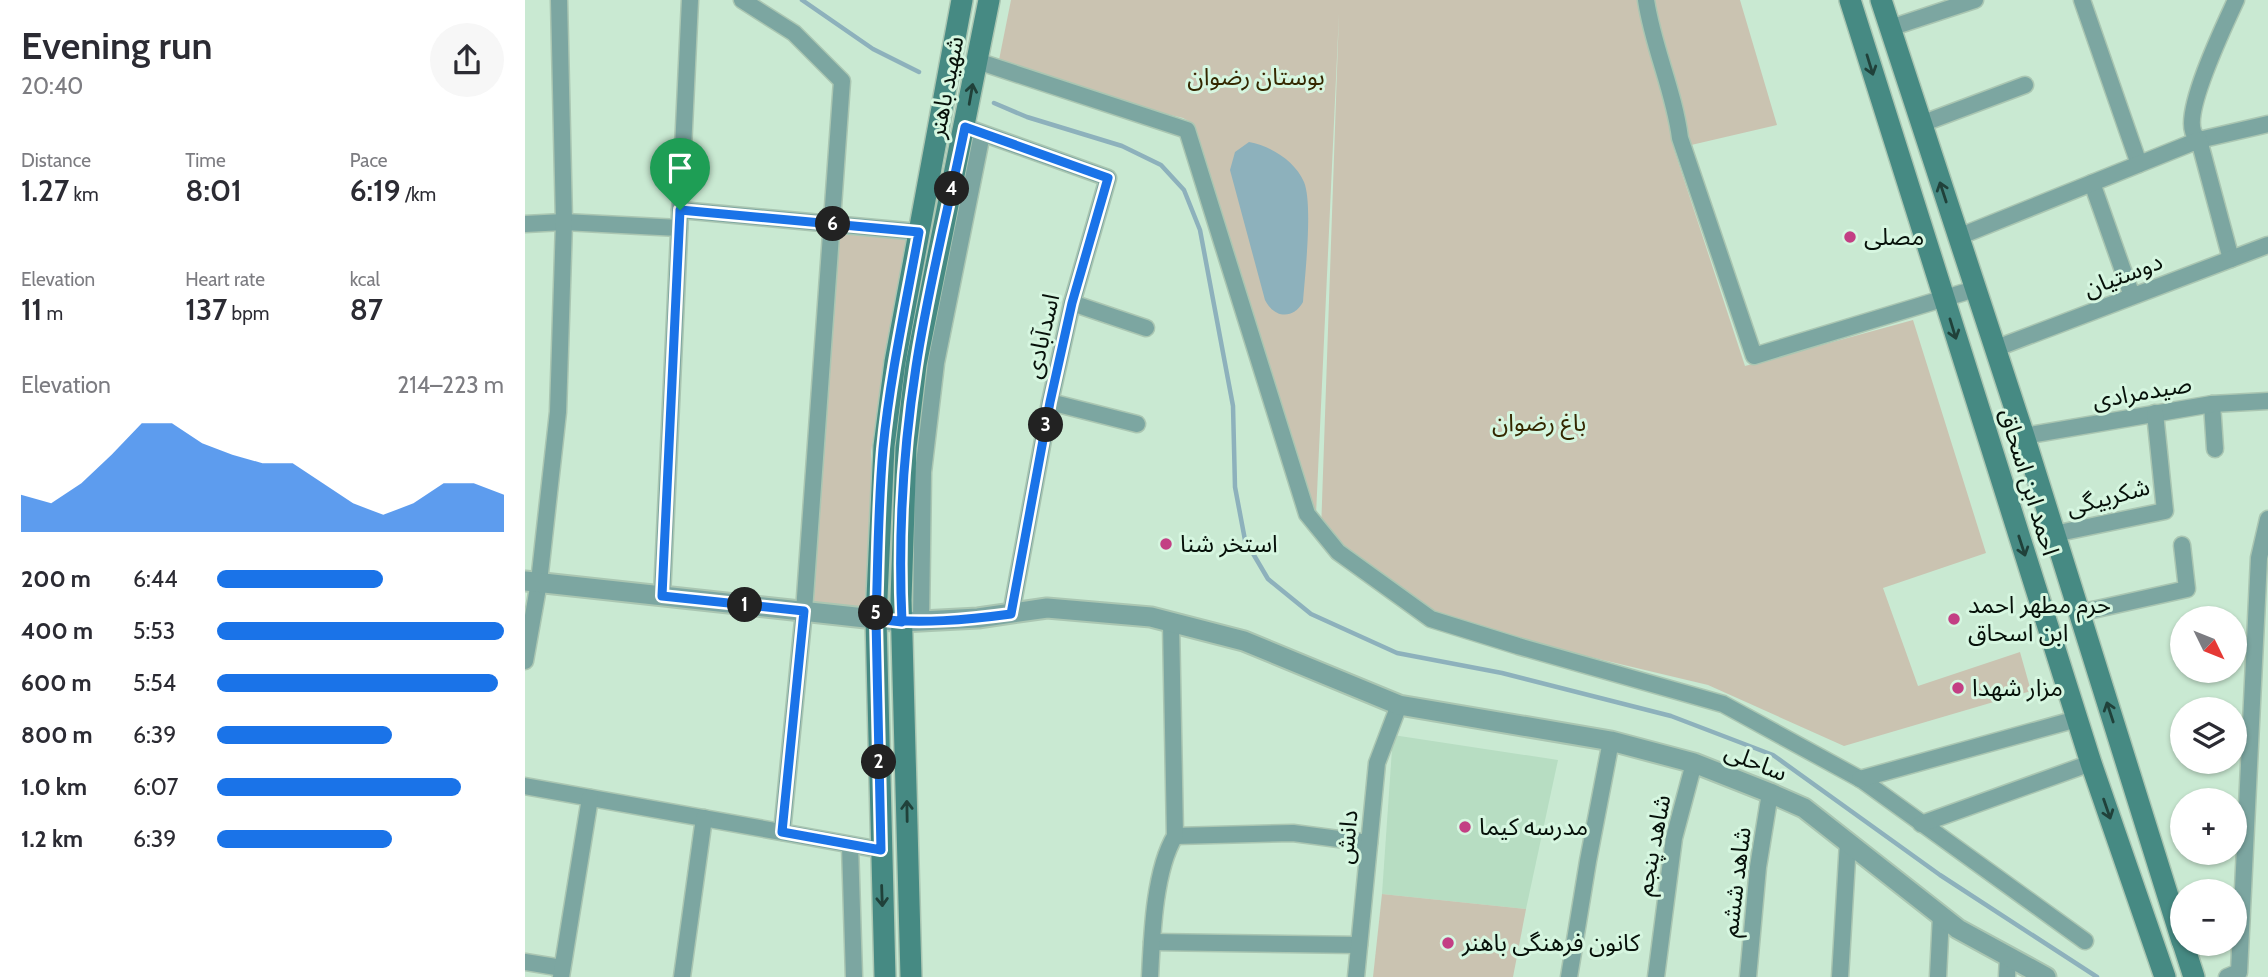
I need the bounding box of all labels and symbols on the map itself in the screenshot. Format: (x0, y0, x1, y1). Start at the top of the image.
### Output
street label: شهید باهنر (921, 34, 970, 141)
one-way arrow (1865, 54, 1878, 76)
park label: بوستان رضوان (1187, 62, 1325, 91)
one-way arrow (965, 83, 978, 106)
pin (650, 138, 710, 210)
pin: 4 (935, 172, 969, 206)
one-way arrow (1936, 181, 1949, 203)
pin: 6 (815, 206, 851, 242)
place label: مصلی (1864, 222, 1924, 251)
marker: مصلی (1842, 229, 1858, 245)
street label: دوستیان (2079, 246, 2166, 303)
street label: اسدآبادی (1018, 291, 1065, 381)
one-way arrow (1948, 318, 1961, 340)
street label: صیدمرادی (2090, 369, 2194, 414)
street label: احمد ابن اسحاق (1993, 405, 2066, 559)
pin: 3 (1029, 408, 1063, 442)
park label: باغ رضوان (1492, 408, 1586, 440)
street label: شکربیگی (2063, 472, 2153, 522)
place label: استخر شنا (1180, 529, 1278, 558)
one-way arrow (2016, 535, 2029, 557)
marker: استخر شنا (1158, 536, 1174, 552)
pin: 1 (727, 588, 763, 622)
place label: حرم مطهر احمد ابن اسحاق (1968, 590, 2111, 647)
pin: 5 (859, 596, 893, 630)
north arrow (2170, 606, 2247, 682)
marker: حرم مطهر احمد ابن اسحاق (1946, 611, 1962, 627)
place label: مزار شهدا (1972, 673, 2063, 702)
marker: مزار شهدا (1950, 680, 1966, 696)
one-way arrow (2103, 701, 2116, 723)
street label: ساحلی (1721, 736, 1792, 787)
pin: 2 (861, 744, 897, 780)
street label: شاهد پنجم (1629, 792, 1679, 898)
one-way arrow (2101, 798, 2114, 820)
one-way arrow (901, 800, 914, 823)
street label: دانش (1329, 809, 1364, 865)
place label: مدرسه کیما (1479, 812, 1588, 841)
marker: مدرسه کیما (1457, 819, 1473, 835)
street label: شاهد ششم (1714, 825, 1760, 939)
one-way arrow (876, 884, 889, 907)
place label: کانون فرهنگی باهنر (1461, 928, 1641, 957)
marker: کانون فرهنگی باهنر (1440, 935, 1456, 951)

